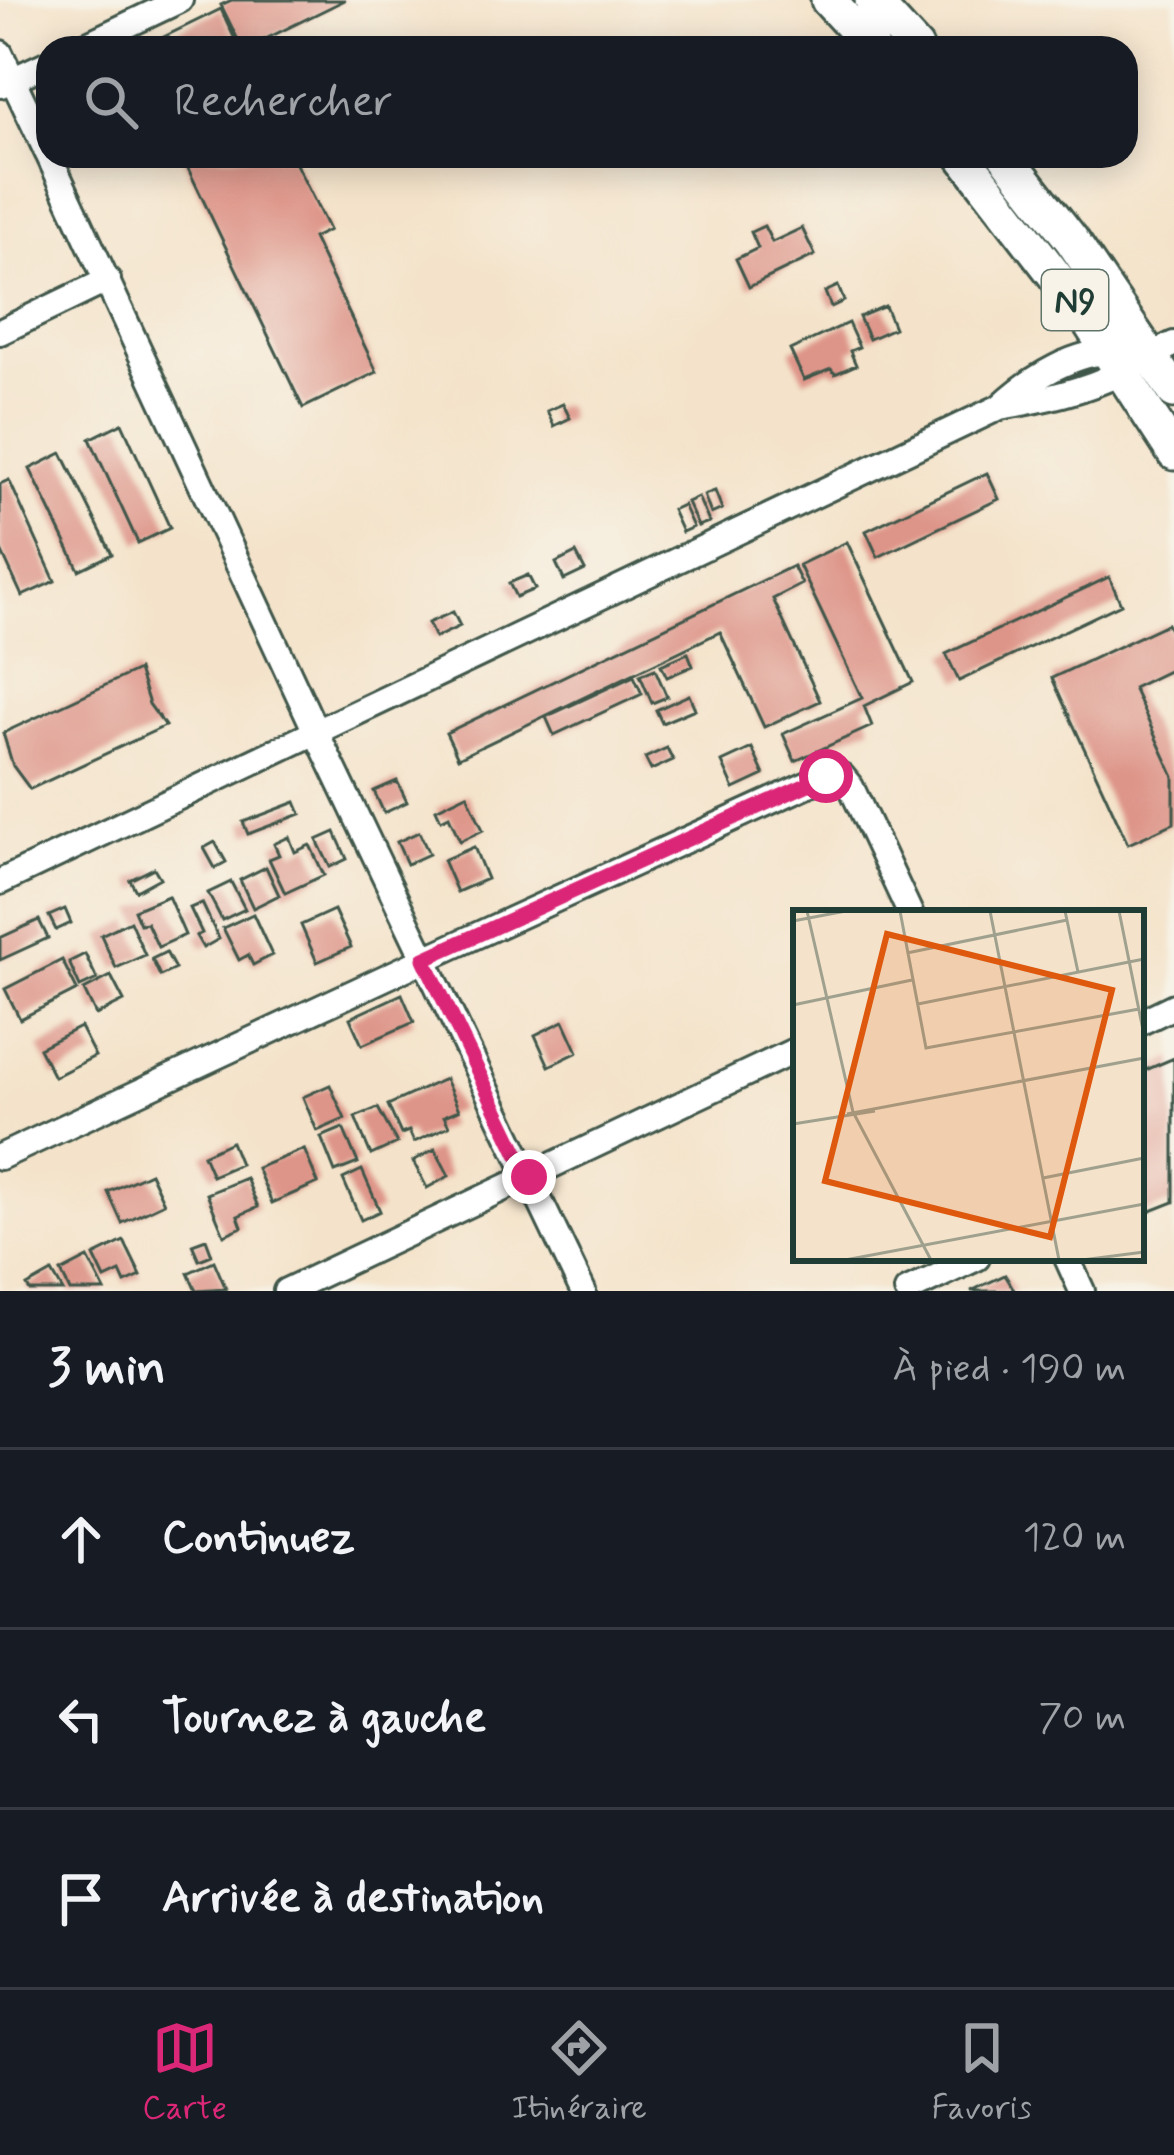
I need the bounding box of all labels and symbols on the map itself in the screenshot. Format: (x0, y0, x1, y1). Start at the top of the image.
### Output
road number: N9 (1042, 270, 1108, 330)
route start (799, 749, 853, 803)
inset map (793, 910, 1144, 1261)
route end (502, 1150, 556, 1204)

